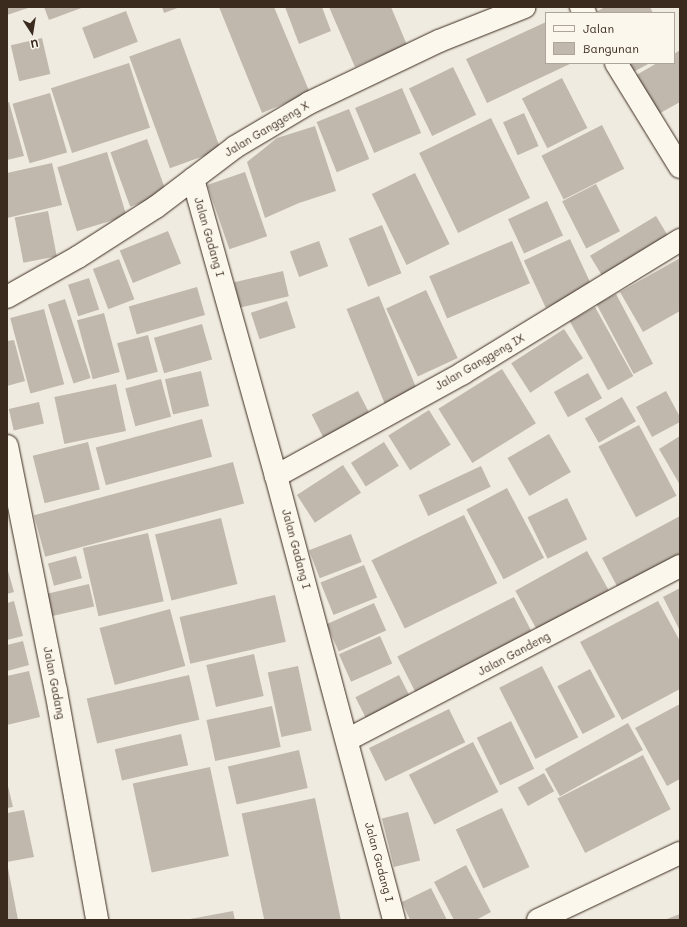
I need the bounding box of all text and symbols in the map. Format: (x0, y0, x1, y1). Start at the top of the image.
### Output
north arrow (12, 12, 52, 52)
legend (545, 12, 675, 64)
text: Jalan (583, 20, 614, 36)
text: U (29, 36, 40, 52)
text: Bangunan (583, 40, 639, 56)
street label: Jalan Ganggeng X (222, 99, 312, 159)
street label: Jalan Gadang I (191, 196, 227, 278)
street label: Jalan Ganggeng IX (433, 331, 527, 393)
street label: Jalan Gadang I (279, 508, 313, 590)
street label: Jalan Gandeng (476, 630, 552, 678)
street label: Jalan Gadang (41, 646, 67, 720)
street label: Jalan Gadang I (362, 821, 396, 903)

